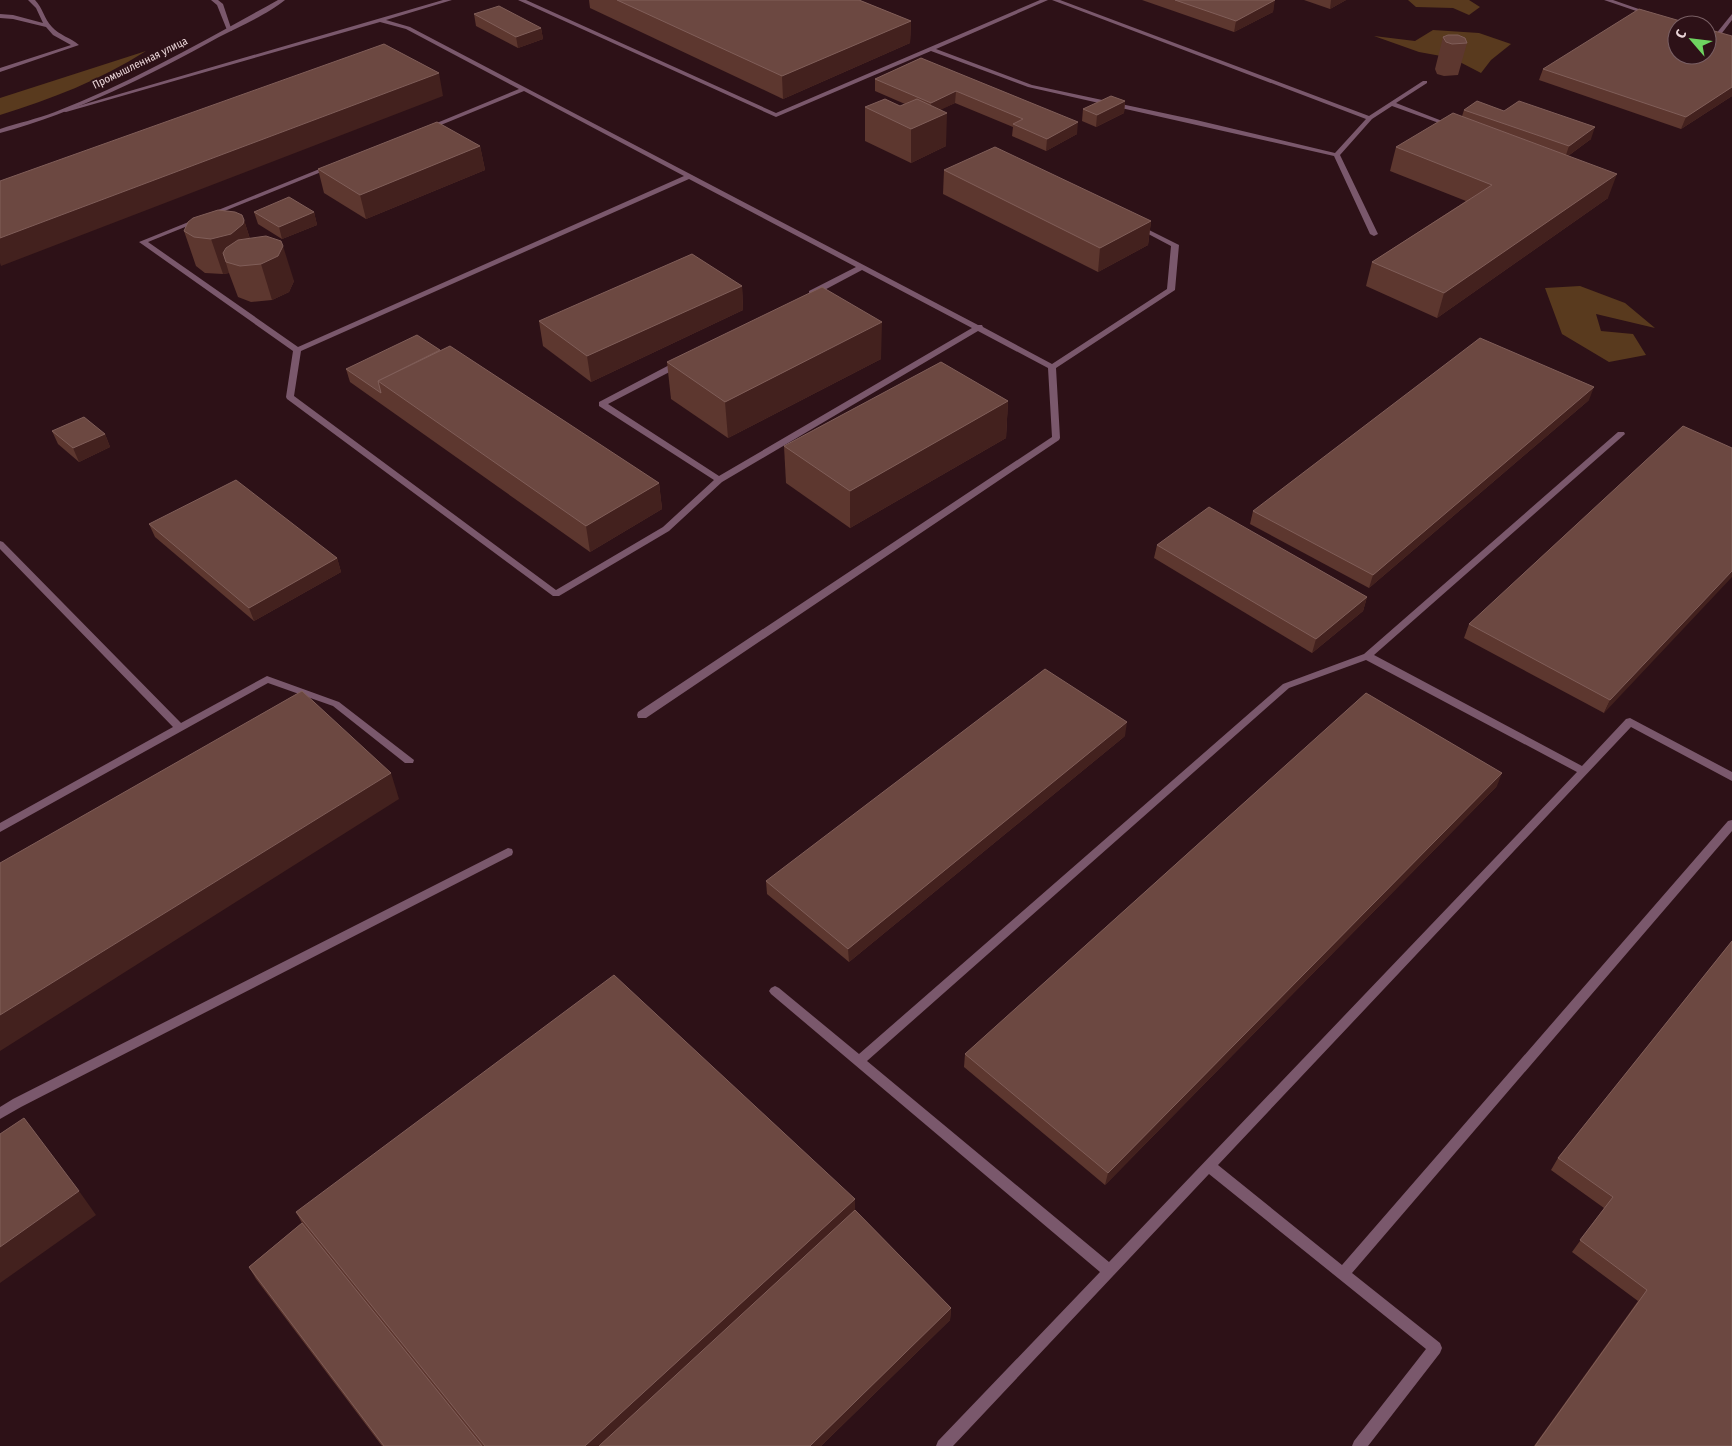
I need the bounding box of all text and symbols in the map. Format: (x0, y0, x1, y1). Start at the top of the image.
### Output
north arrow (1667, 15, 1717, 65)
text: С (1672, 26, 1691, 41)
street label: Промышленная улица (90, 34, 190, 92)

